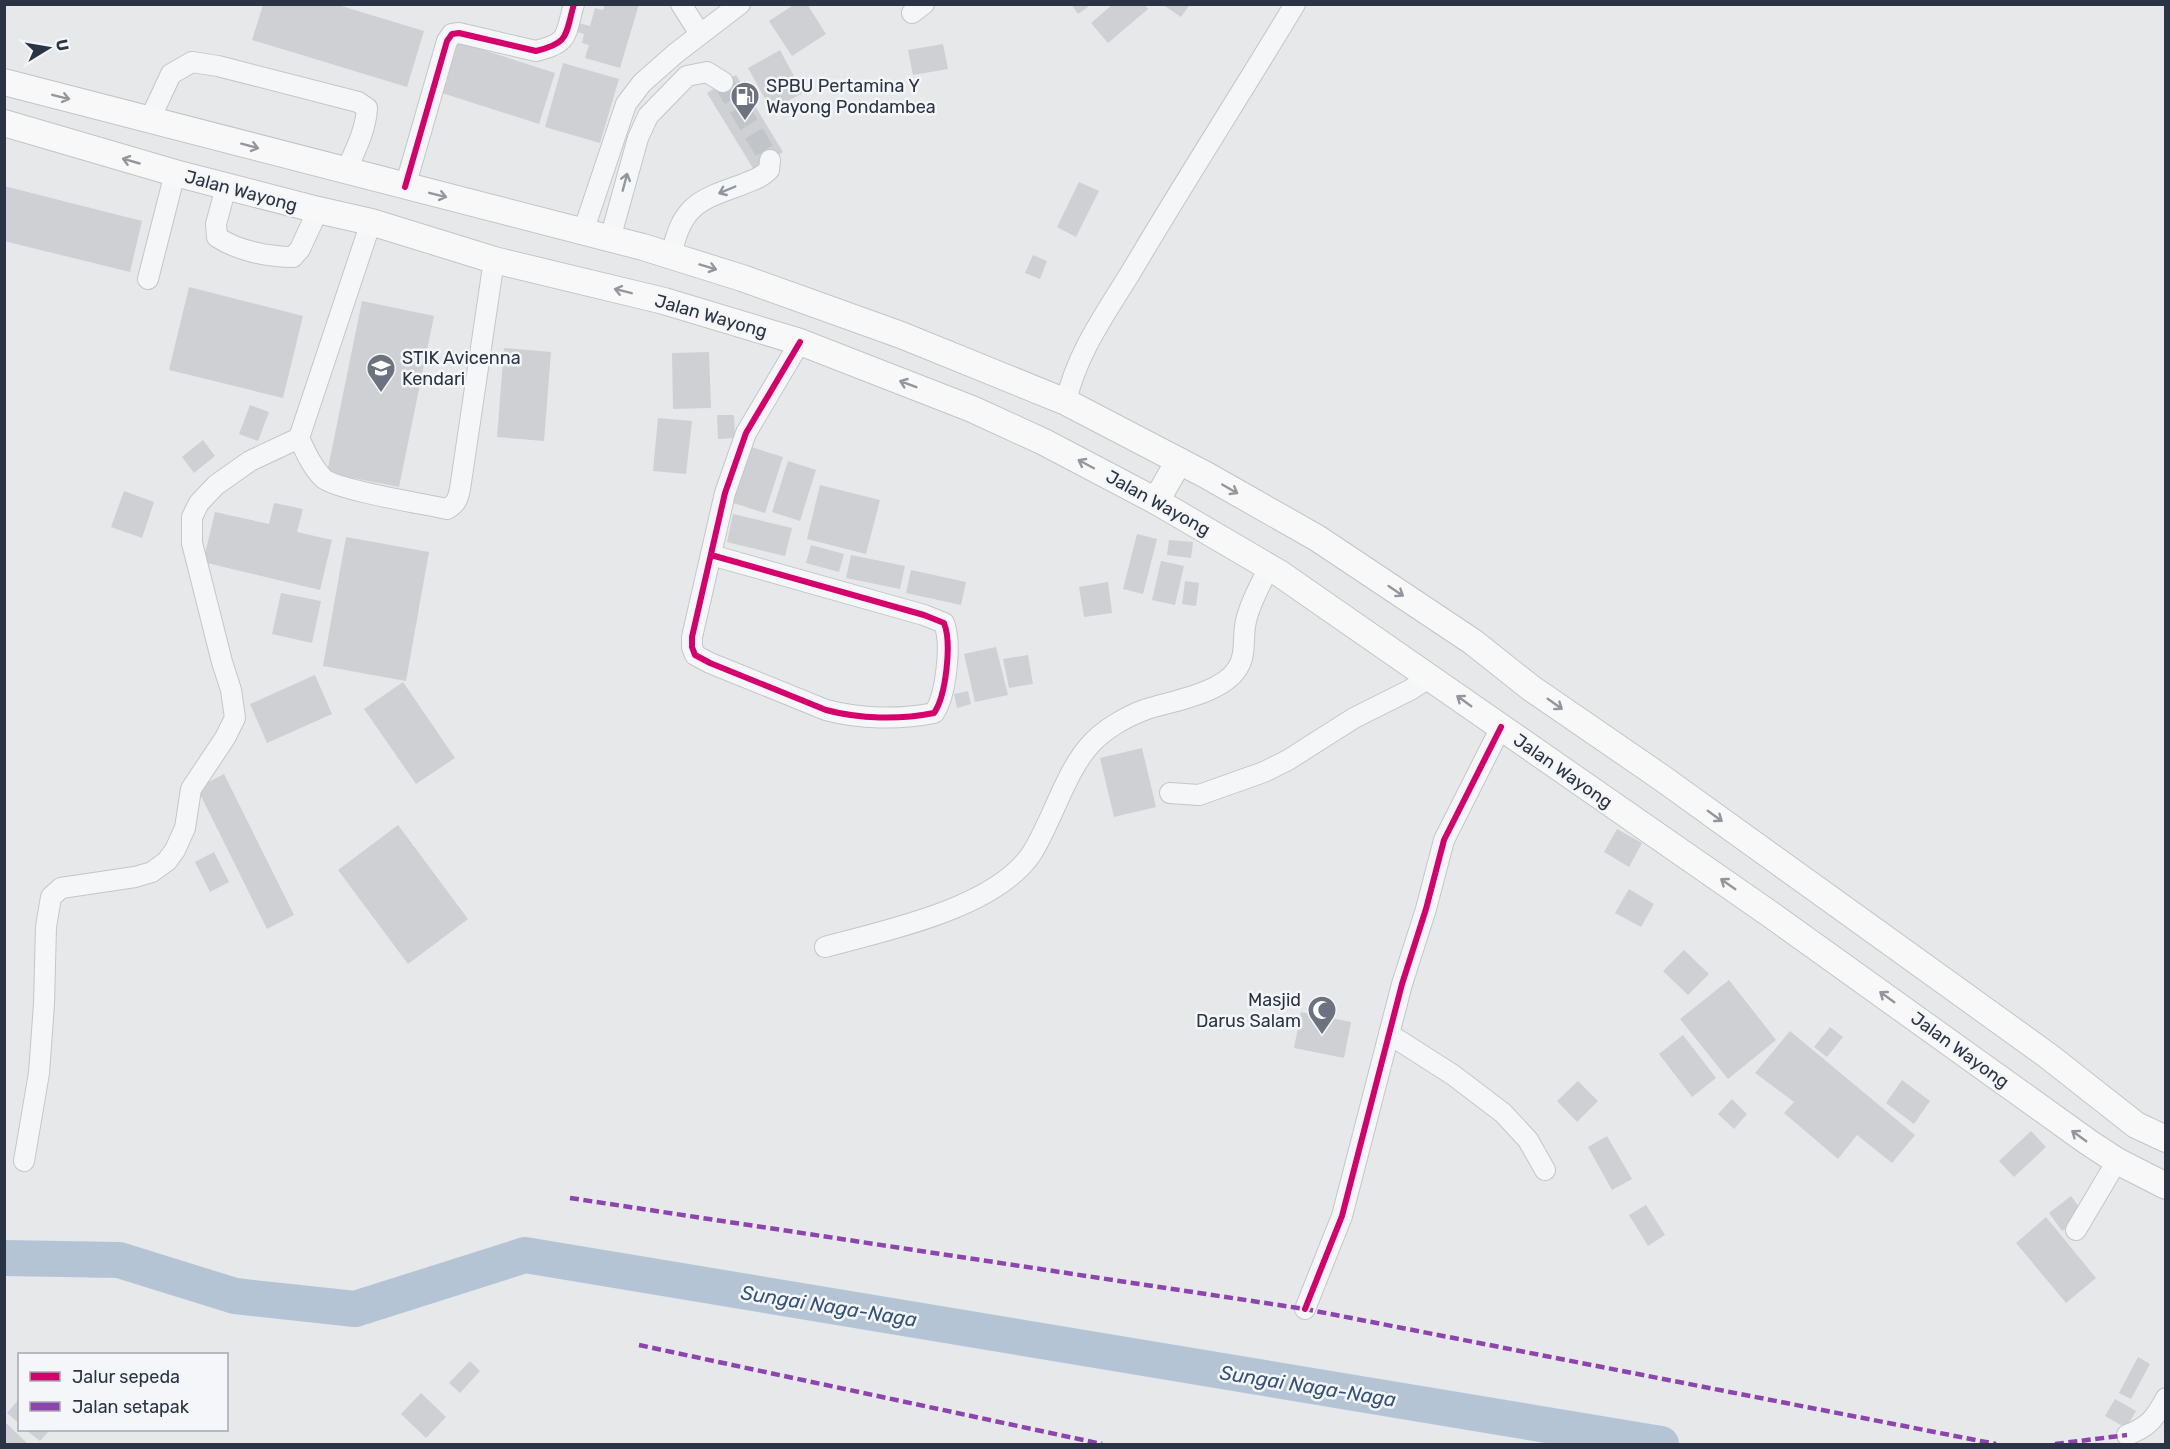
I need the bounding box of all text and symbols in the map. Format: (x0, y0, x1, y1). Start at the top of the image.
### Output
north arrow (18, 18, 78, 78)
text: U (52, 38, 73, 53)
place label: SPBU Pertamina Y Wayong Pondambea (766, 75, 936, 118)
fuel station icon: SPBU Pertamina Y Wayong Pondambea (729, 80, 761, 122)
one-way arrow (51, 91, 70, 103)
one-way arrow (240, 140, 259, 152)
one-way arrow (121, 155, 140, 166)
street label: Jalan Wayong (182, 165, 300, 217)
one-way arrow (620, 173, 632, 192)
one-way arrow (718, 185, 736, 196)
one-way arrow (429, 190, 448, 202)
one-way arrow (698, 262, 717, 273)
one-way arrow (614, 285, 633, 297)
street label: Jalan Wayong (652, 289, 770, 343)
place label: STIK Avicenna Kendari (402, 347, 521, 390)
school or university icon: STIK Avicenna Kendari (365, 352, 397, 394)
one-way arrow (899, 378, 918, 389)
one-way arrow (1078, 458, 1095, 470)
street label: Jalan Wayong (1102, 465, 1214, 541)
one-way arrow (1222, 483, 1239, 495)
one-way arrow (1388, 585, 1404, 597)
one-way arrow (1456, 695, 1472, 707)
one-way arrow (1546, 698, 1563, 710)
street label: Jalan Wayong (1509, 729, 1617, 813)
one-way arrow (1706, 810, 1722, 822)
one-way arrow (1720, 878, 1736, 890)
place label: Masjid Darus Salam (1196, 989, 1301, 1032)
one-way arrow (1879, 991, 1895, 1003)
mosque icon: Masjid Darus Salam (1306, 994, 1338, 1036)
street label: Jalan Wayong (1907, 1007, 2013, 1093)
one-way arrow (2071, 1130, 2087, 1142)
water label: Sungai Naga-Naga (739, 1280, 919, 1332)
legend (18, 1353, 228, 1431)
water label: Sungai Naga-Naga (1218, 1360, 1398, 1412)
text: Jalur sepeda (72, 1366, 180, 1388)
text: Jalan setapak (72, 1396, 190, 1418)

